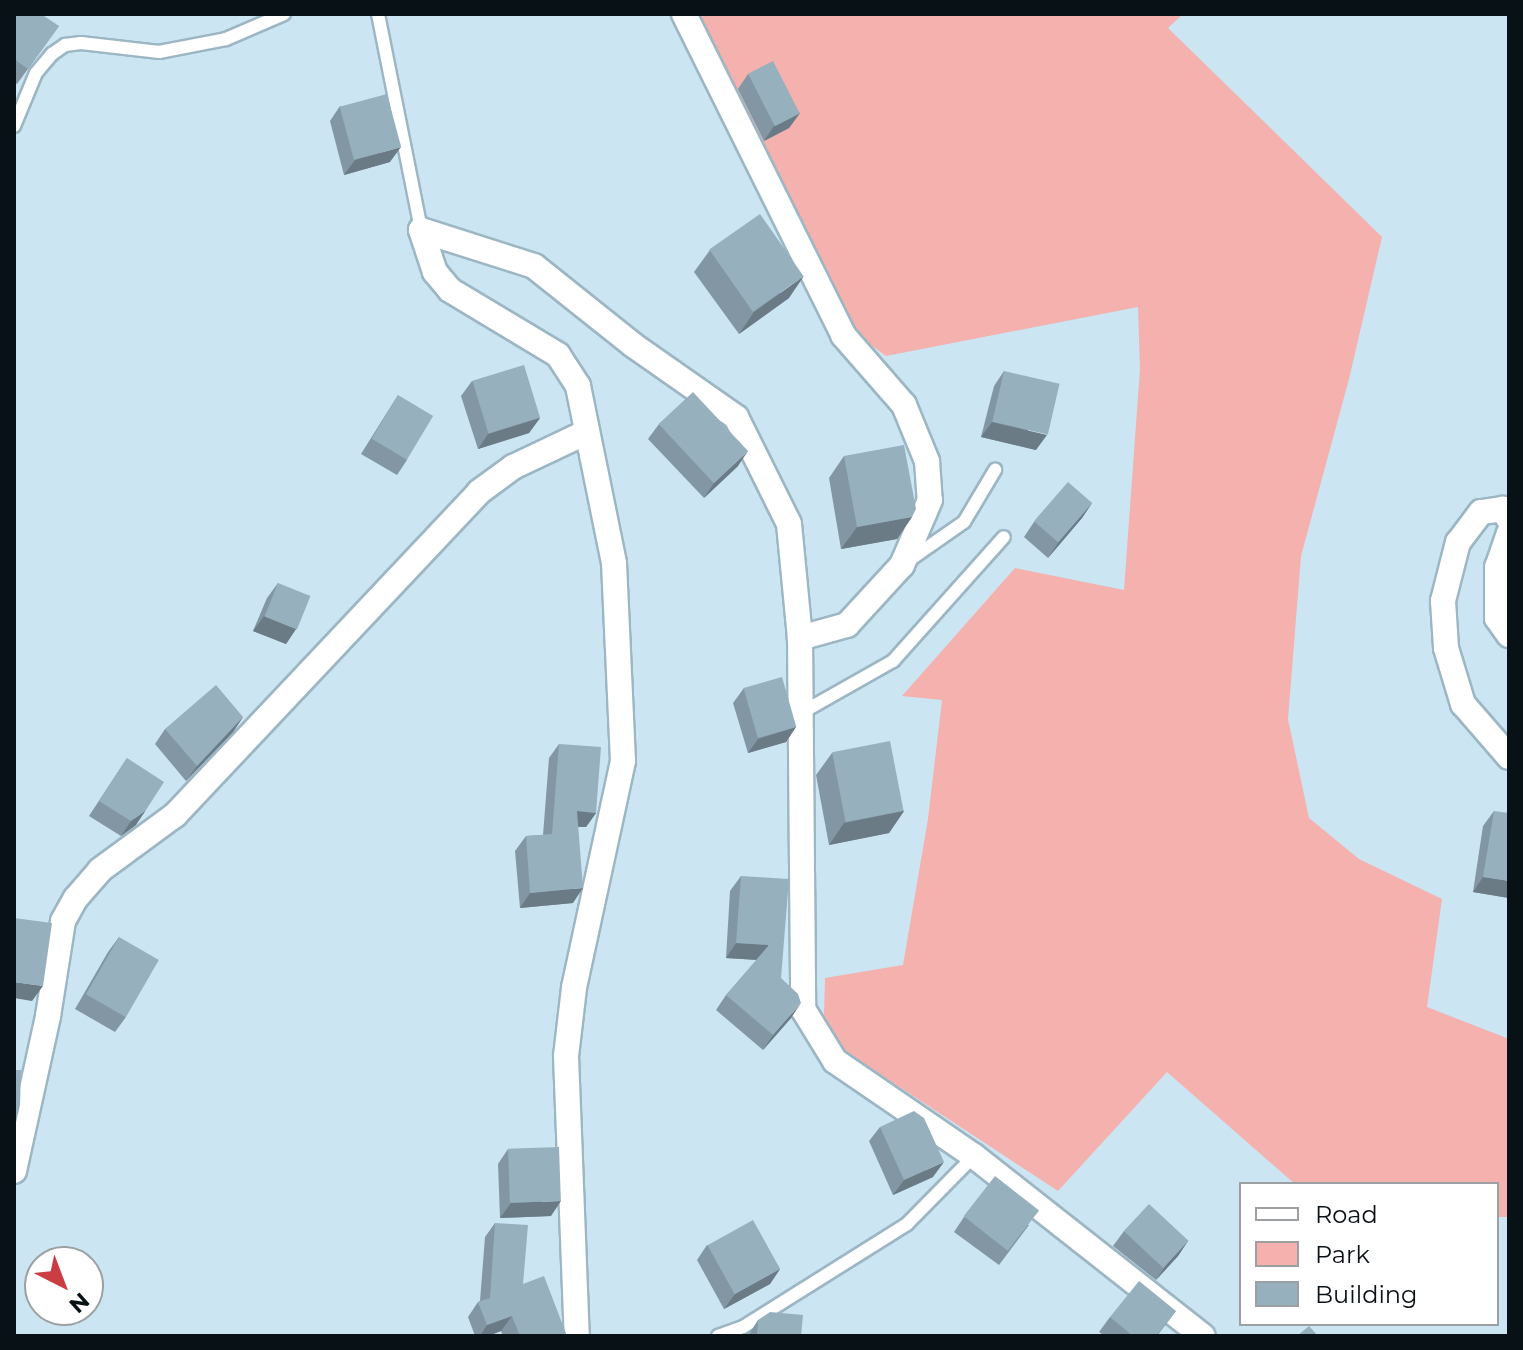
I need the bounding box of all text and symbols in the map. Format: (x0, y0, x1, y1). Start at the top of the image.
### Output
legend (1239, 1182, 1499, 1326)
text: Road (1315, 1200, 1378, 1229)
text: Park (1315, 1240, 1370, 1269)
north arrow (24, 1246, 104, 1326)
text: Building (1315, 1280, 1418, 1309)
text: N (63, 1287, 95, 1319)

